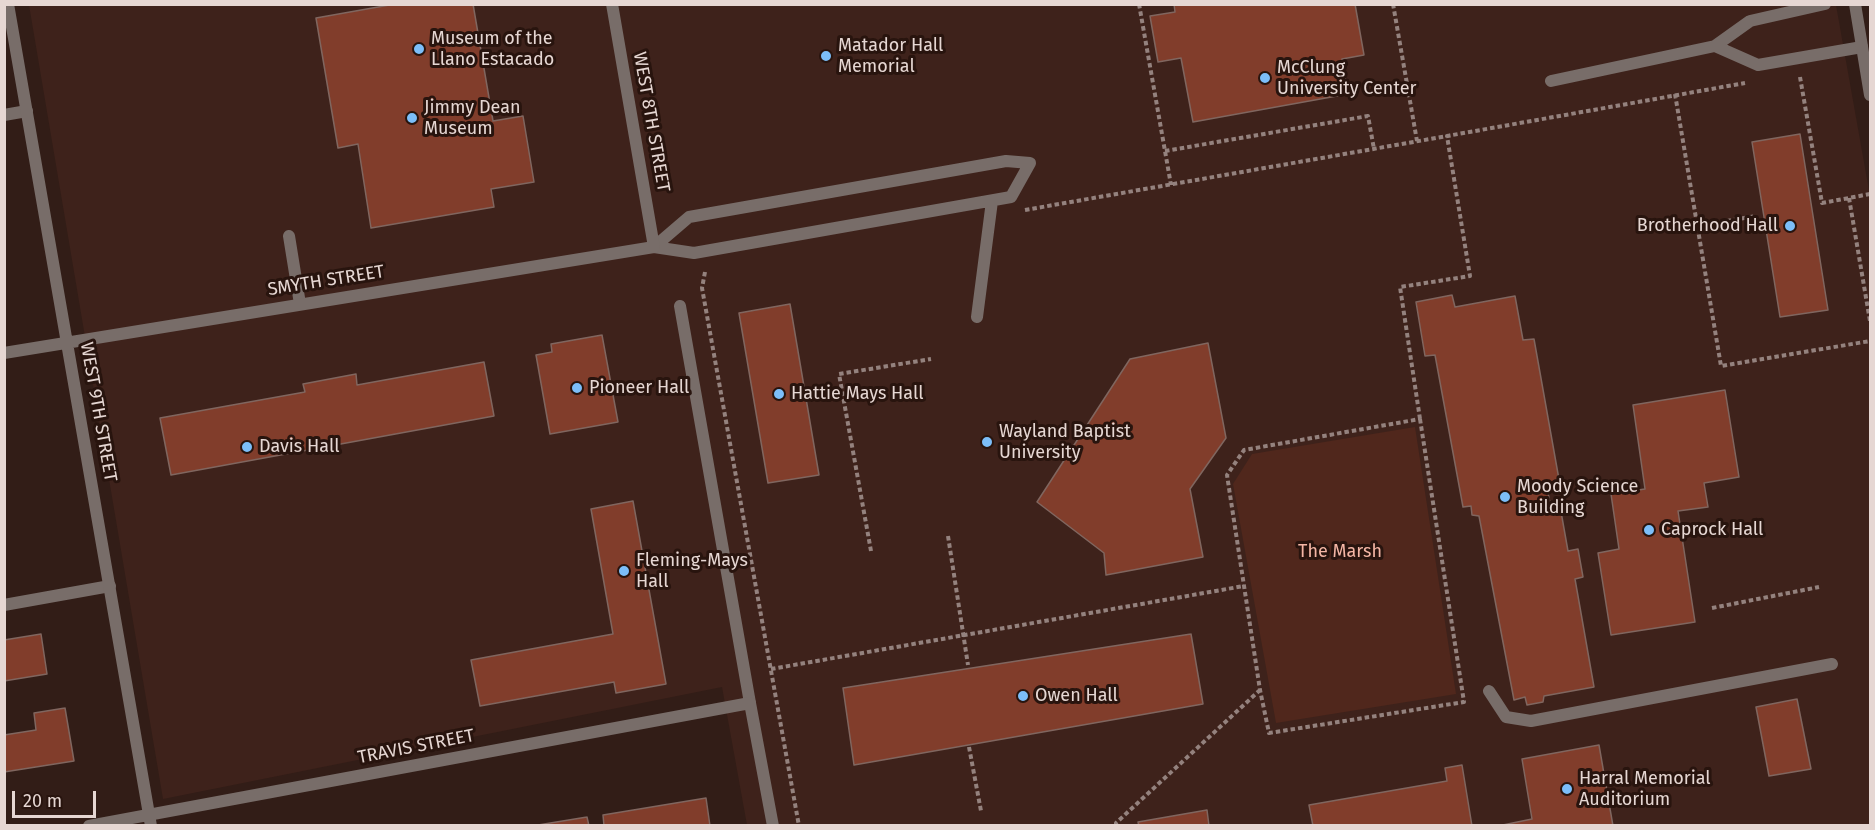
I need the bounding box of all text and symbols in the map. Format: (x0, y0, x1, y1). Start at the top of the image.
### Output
place label: Museum of the Llano Estacado (431, 28, 554, 70)
place label: Matador Hall Memorial (838, 35, 943, 78)
marker: Museum of the Llano Estacado (412, 42, 426, 56)
marker: Matador Hall Memorial (819, 49, 833, 63)
street label: WEST 8TH STREET (628, 50, 674, 194)
place label: McClung University Center (1277, 57, 1416, 100)
marker: McClung University Center (1258, 71, 1272, 85)
place label: Jimmy Dean Museum (424, 97, 520, 140)
marker: Jimmy Dean Museum (405, 111, 419, 125)
place label: Brotherhood Hall (1637, 215, 1778, 237)
marker: Brotherhood Hall (1783, 219, 1797, 233)
street label: SMYTH STREET (266, 261, 386, 301)
street label: WEST 9TH STREET (75, 341, 121, 483)
place label: Pioneer Hall (589, 377, 689, 399)
marker: Pioneer Hall (570, 381, 584, 395)
place label: Hattie Mays Hall (791, 383, 924, 405)
marker: Hattie Mays Hall (772, 387, 786, 401)
place label: Wayland Baptist University (999, 421, 1131, 464)
marker: Wayland Baptist University (980, 435, 994, 449)
place label: Davis Hall (259, 436, 339, 458)
marker: Davis Hall (240, 440, 254, 454)
place label: Moody Science Building (1517, 476, 1638, 518)
marker: Moody Science Building (1498, 490, 1512, 504)
place label: Caprock Hall (1661, 519, 1763, 541)
marker: Caprock Hall (1642, 523, 1656, 537)
park label: The Marsh (1298, 541, 1382, 563)
place label: Fleming-Mays Hall (636, 550, 748, 592)
marker: Fleming-Mays Hall (617, 564, 631, 578)
place label: Owen Hall (1035, 685, 1118, 707)
marker: Owen Hall (1016, 689, 1030, 703)
street label: TRAVIS STREET (356, 725, 476, 769)
place label: Harral Memorial Auditorium (1579, 768, 1711, 810)
scale bar (15, 779, 99, 817)
marker: Harral Memorial Auditorium (1560, 782, 1574, 796)
text: 20 m (23, 790, 62, 812)

